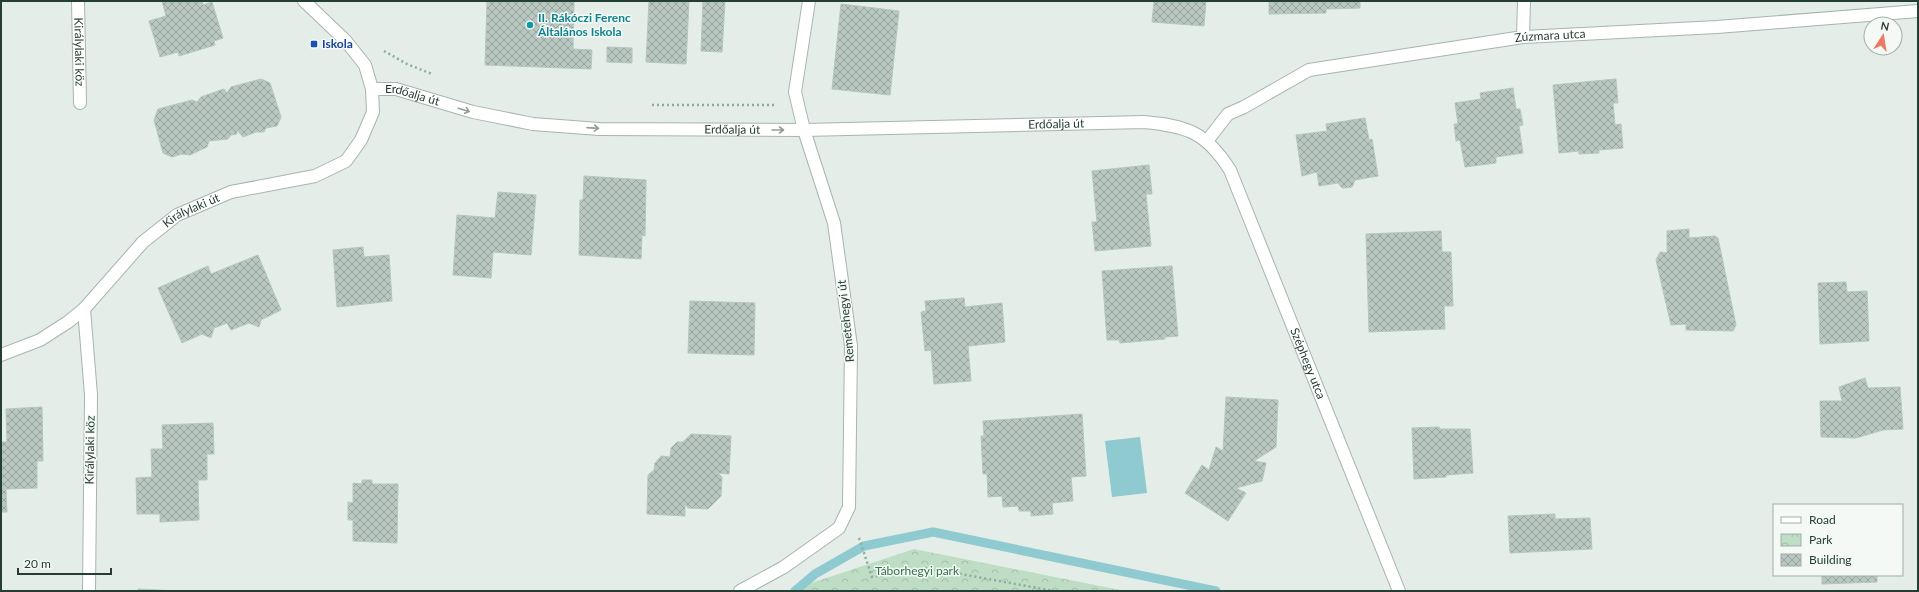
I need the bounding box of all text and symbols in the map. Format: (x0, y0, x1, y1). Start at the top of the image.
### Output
place label: II. Rákóczi Ferenc Általános Iskola (537, 10, 631, 39)
north arrow (1863, 16, 1903, 56)
street label: Királylaki köz (71, 17, 88, 87)
text: N (1880, 18, 1891, 33)
marker: II. Rákóczi Ferenc Általános Iskola (525, 20, 535, 30)
street label: Zúzmara utca (1513, 26, 1586, 45)
place label: Iskola (322, 36, 353, 51)
marker: Iskola (309, 39, 319, 49)
street label: Erdőalja út (385, 81, 442, 109)
one-way arrow (457, 107, 470, 114)
street label: Erdőalja út (1028, 115, 1085, 132)
street label: Erdőalja út (704, 122, 761, 137)
one-way arrow (586, 124, 599, 132)
one-way arrow (771, 126, 784, 134)
street label: Királylaki út (159, 189, 222, 231)
street label: Remetehegyi út (834, 278, 857, 363)
street label: Széphegy utca (1287, 325, 1329, 401)
street label: Királylaki köz (81, 415, 98, 485)
legend (1773, 504, 1903, 576)
text: Road (1809, 512, 1836, 527)
text: Park (1809, 532, 1833, 547)
scale bar (18, 550, 111, 576)
text: Building (1809, 552, 1852, 567)
text: 20 m (24, 556, 51, 571)
park label: Táborhegyi park (875, 563, 960, 578)

